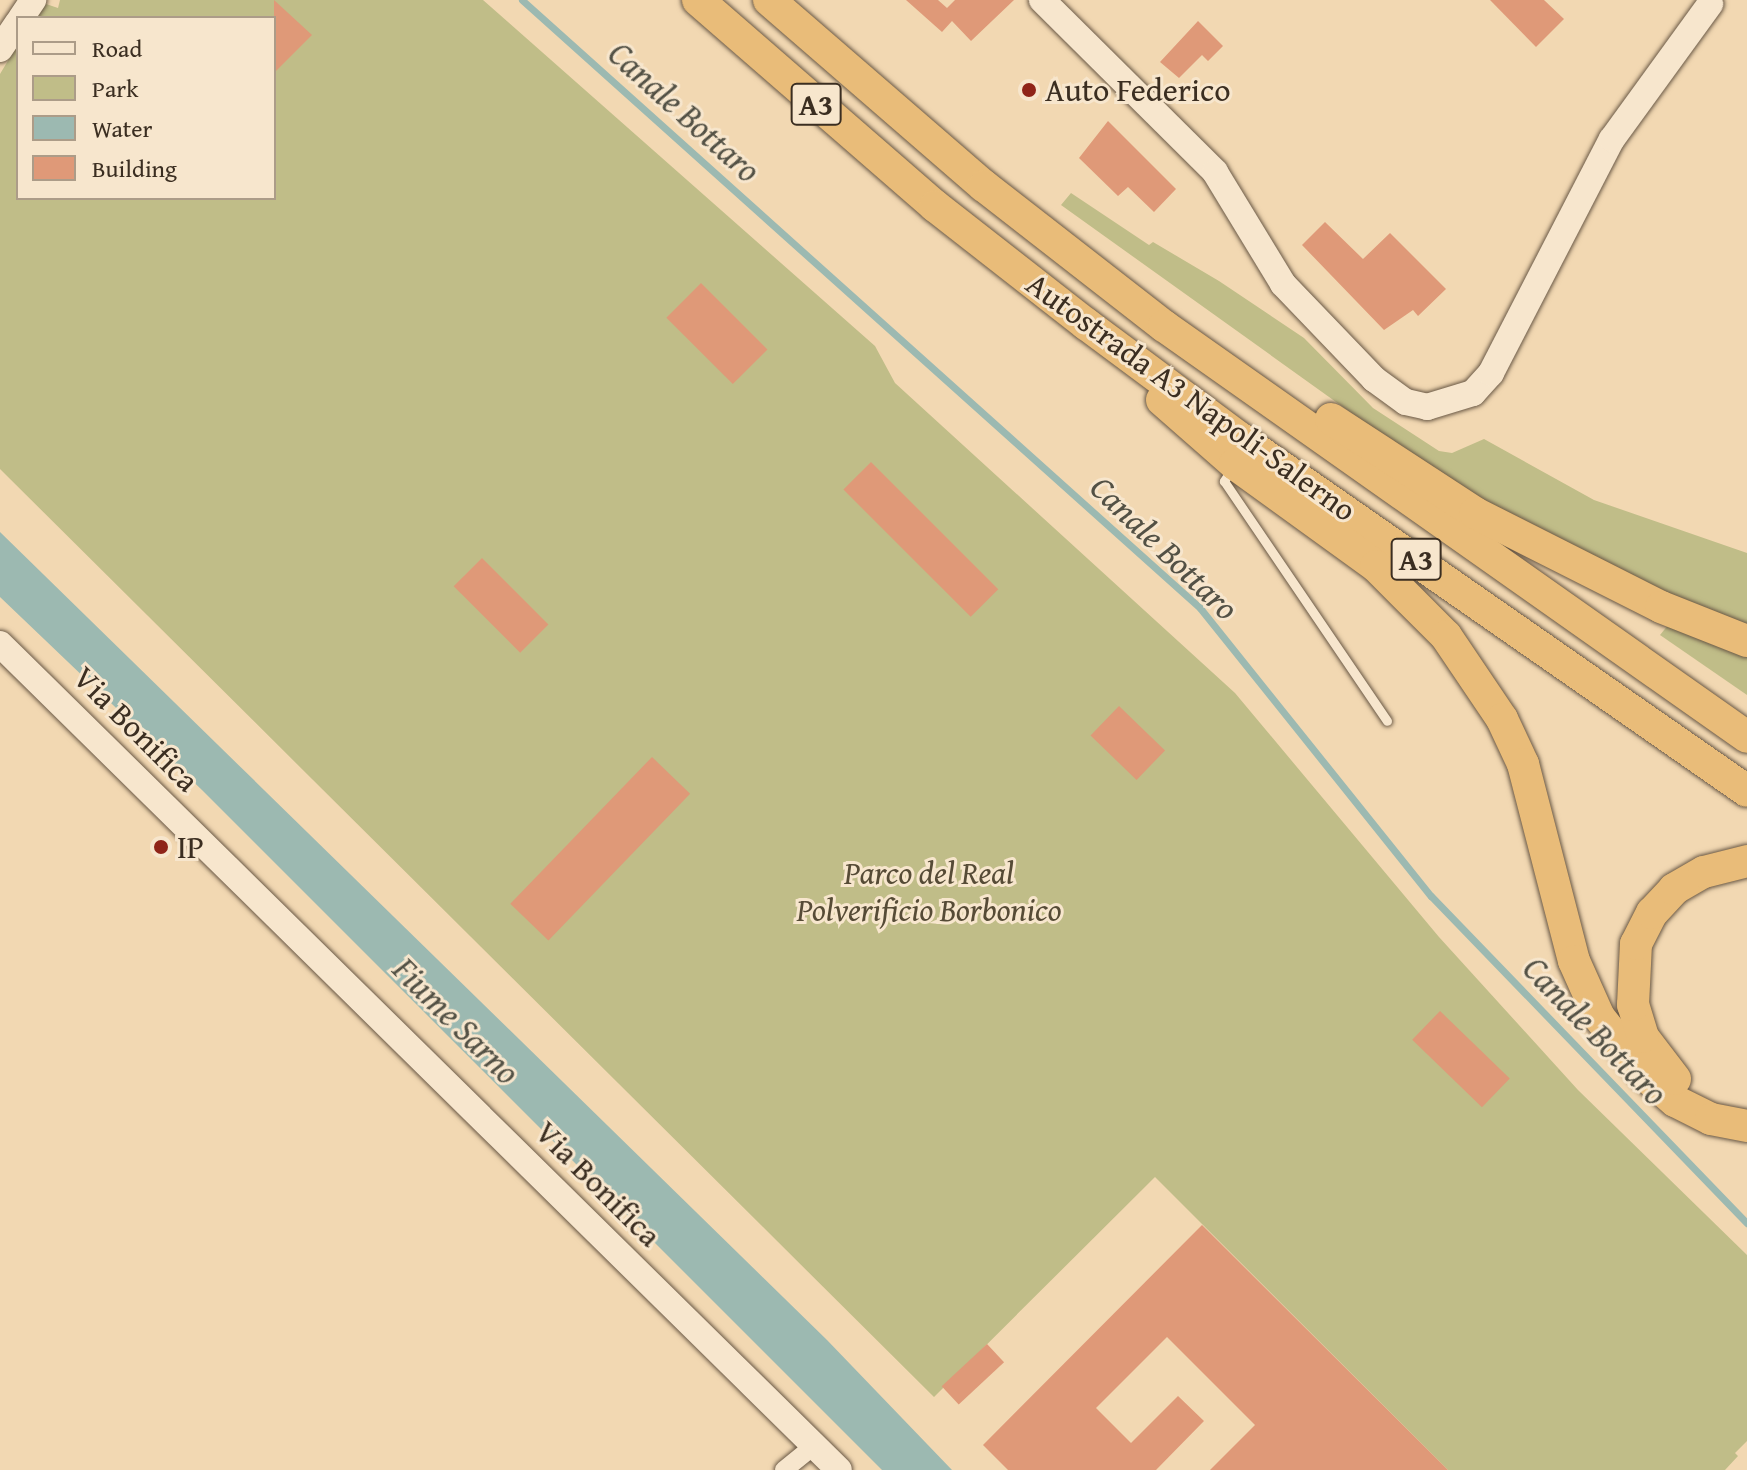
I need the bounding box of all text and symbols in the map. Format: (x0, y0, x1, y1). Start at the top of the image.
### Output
legend (16, 16, 276, 200)
text: Road (92, 31, 142, 66)
water label: Canale Bottaro (601, 32, 769, 190)
text: Park (92, 71, 138, 106)
place label: Auto Federico (1045, 71, 1231, 109)
road number: A3 (790, 78, 842, 130)
marker: Auto Federico (1020, 81, 1038, 99)
text: Water (92, 111, 152, 146)
text: Building (92, 151, 177, 186)
street label: Autostrada A3 Napoli-Salerno (1019, 264, 1363, 530)
water label: Canale Bottaro (1082, 466, 1248, 628)
road number: A3 (1390, 533, 1442, 585)
street label: Via Bonifica (65, 658, 207, 800)
place label: IP (177, 828, 204, 866)
marker: IP (152, 838, 170, 856)
park label: Parco del Real Polverificio Borbonico (797, 855, 1061, 930)
water label: Canale Bottaro (1515, 947, 1677, 1113)
water label: Fiume Sarno (385, 948, 529, 1092)
street label: Via Bonifica (527, 1113, 669, 1255)

